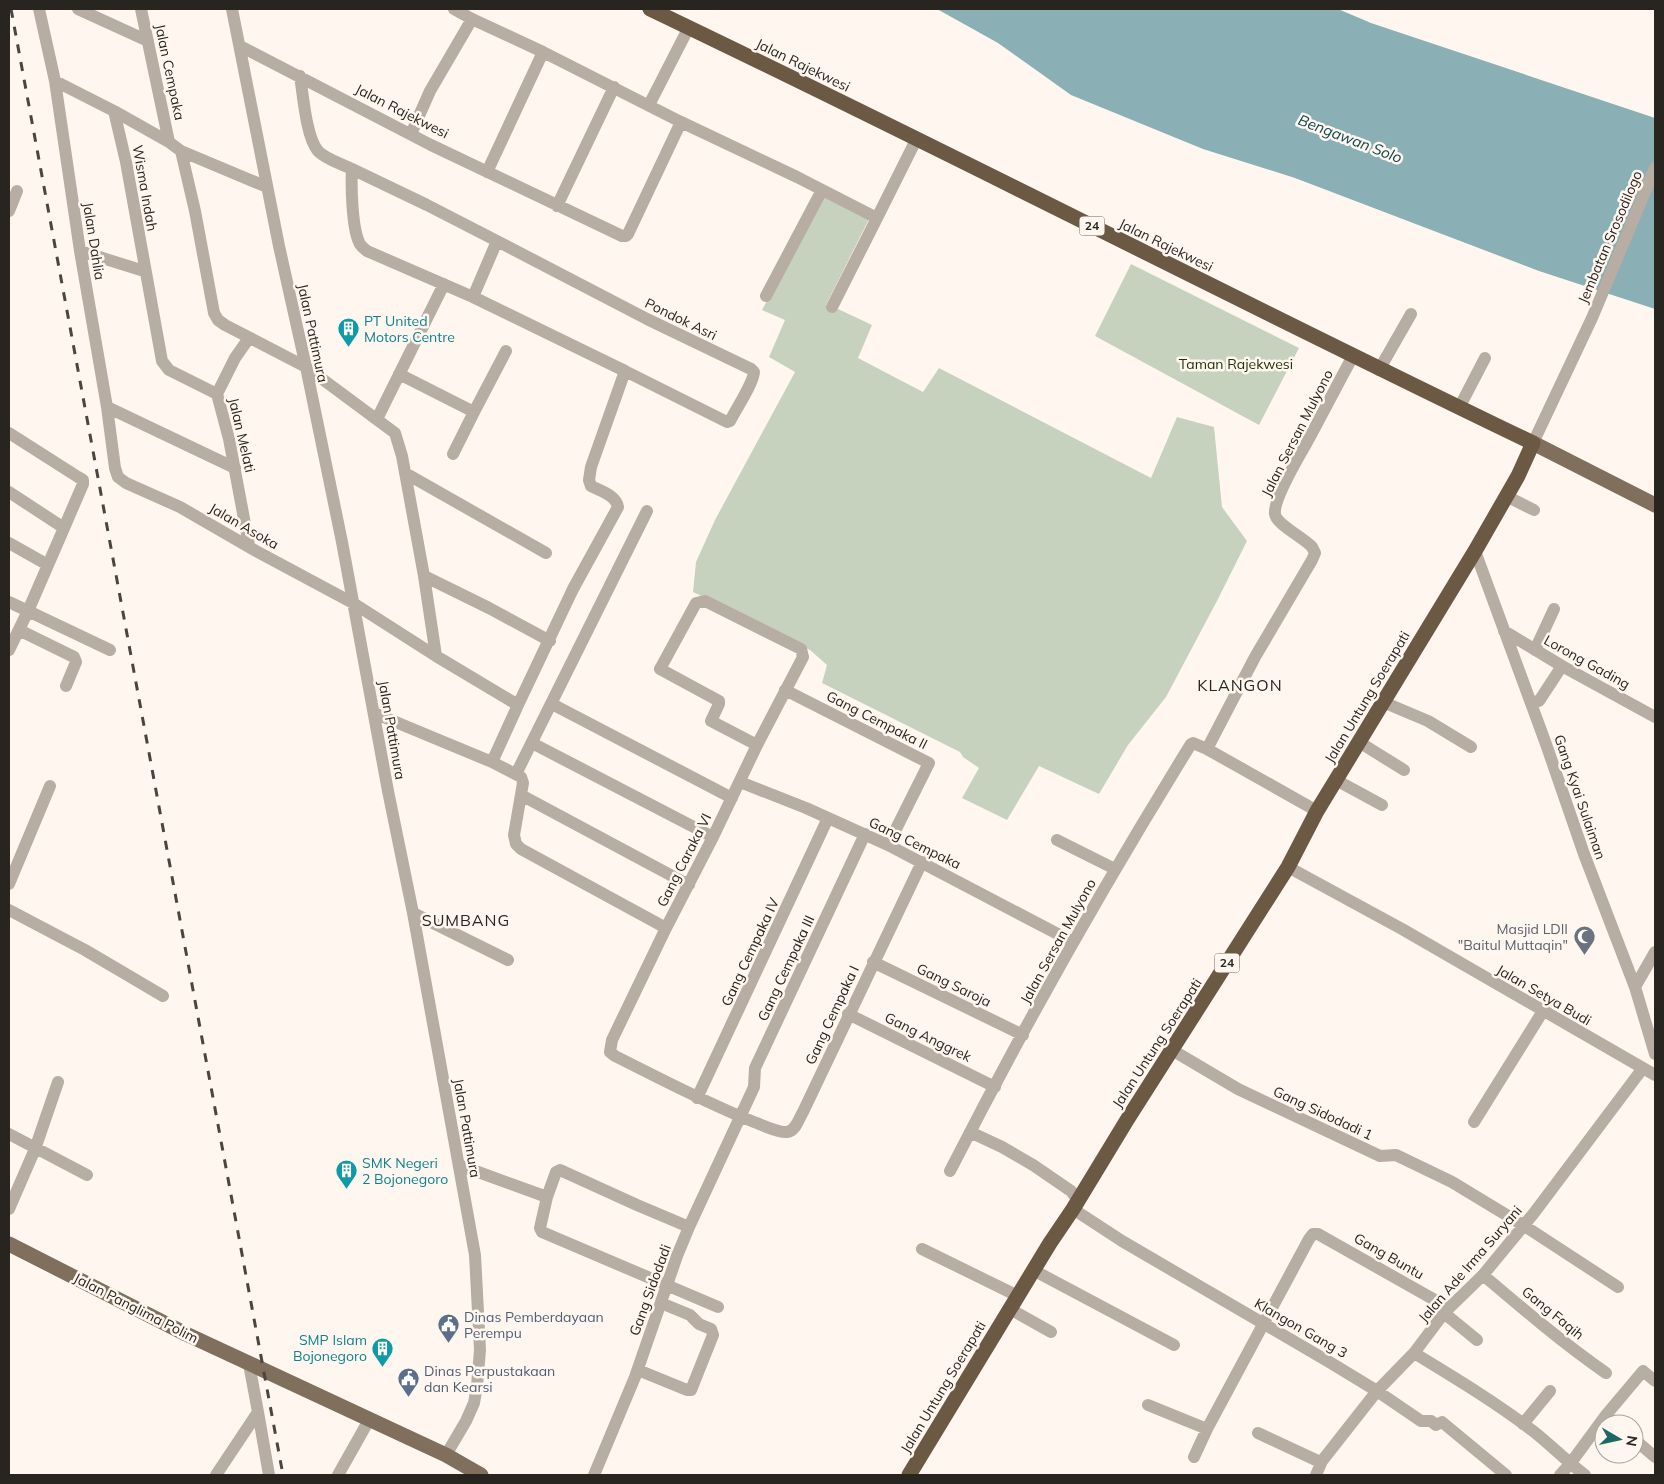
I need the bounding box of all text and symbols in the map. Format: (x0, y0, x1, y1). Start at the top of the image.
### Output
street label: Jalan Cempaka (151, 22, 189, 122)
street label: Jalan Rajekwesi (753, 34, 853, 96)
street label: Jalan Rajekwesi (352, 80, 452, 142)
water label: Bengawan Solo (1296, 110, 1405, 167)
street label: Wisma Indah (129, 144, 161, 232)
street label: Jembatan Srosodilogo (1574, 168, 1646, 306)
street label: Jalan Dahlia (79, 201, 109, 281)
street label: Jalan Rajekwesi (1116, 214, 1216, 276)
road number: 24 (1080, 217, 1104, 236)
street label: Jalan Pattimura (294, 282, 332, 384)
street label: Pondok Asri (642, 294, 720, 344)
place label: PT United Motors Centre (364, 312, 455, 346)
building icon: PT United Motors Centre (336, 317, 360, 348)
park label: Taman Rajekwesi (1179, 355, 1293, 373)
street label: Jalan Sersan Mulyono (1257, 366, 1337, 499)
street label: Jalan Melati (225, 396, 259, 474)
street label: Jalan Asoka (206, 499, 282, 553)
street label: Jalan Untung Soerapati (1320, 628, 1414, 766)
street label: Lorong Gading (1541, 631, 1633, 693)
district label: KLANGON (1197, 675, 1283, 695)
street label: Jalan Pattimura (374, 679, 410, 781)
street label: Gang Cempaka II (823, 687, 931, 753)
street label: Gang Kyai Sulaiman (1550, 732, 1610, 862)
street label: Gang Caraka VI (653, 810, 715, 910)
street label: Gang Cempaka (866, 813, 964, 873)
street label: Jalan Sersan Mulyono (1016, 875, 1100, 1007)
street label: Gang Cempaka IV (717, 895, 783, 1009)
district label: SUMBANG (422, 910, 510, 930)
street label: Gang Cempaka III (754, 912, 818, 1024)
place label: Masjid LDII "Baitul Muttaqin" (1458, 920, 1568, 954)
mosque icon: Masjid LDII "Baitul Muttaqin" (1572, 925, 1596, 956)
road number: 24 (1214, 954, 1240, 972)
street label: Gang Saroja (914, 959, 994, 1011)
street label: Jalan Setya Budi (1493, 961, 1595, 1029)
street label: Gang Cempaka I (801, 962, 863, 1068)
street label: Jalan Untung Soerapati (1108, 975, 1206, 1111)
street label: Gang Anggrek (882, 1008, 975, 1066)
street label: Jalan Pattimura (449, 1077, 485, 1179)
street label: Gang Sidodadi 1 (1270, 1082, 1376, 1144)
place label: SMK Negeri 2 Bojonegoro (362, 1154, 448, 1188)
building icon: SMK Negeri 2 Bojonegoro (334, 1159, 358, 1190)
street label: Jalan Ade Irma Suryani (1414, 1202, 1526, 1326)
street label: Gang Buntu (1351, 1229, 1427, 1283)
street label: Gang Sidodadi (625, 1242, 675, 1338)
street label: Jalan Panglima Polim (71, 1269, 201, 1347)
street label: Gang Faqih (1518, 1282, 1588, 1344)
street label: Klangon Gang 3 (1251, 1294, 1351, 1362)
place label: Dinas Pemberdayaan Perempu (464, 1308, 604, 1342)
public building icon: Dinas Pemberdayaan Perempu (436, 1313, 460, 1344)
street label: Jalan Untung Soerapati (896, 1318, 990, 1456)
place label: SMP Islam Bojonegoro (293, 1331, 367, 1365)
building icon: SMP Islam Bojonegoro (371, 1336, 395, 1367)
place label: Dinas Perpustakaan dan Kearsi (424, 1362, 555, 1396)
public building icon: Dinas Perpustakaan dan Kearsi (396, 1367, 420, 1398)
north arrow (1594, 1414, 1644, 1464)
text: N (1622, 1434, 1642, 1448)

